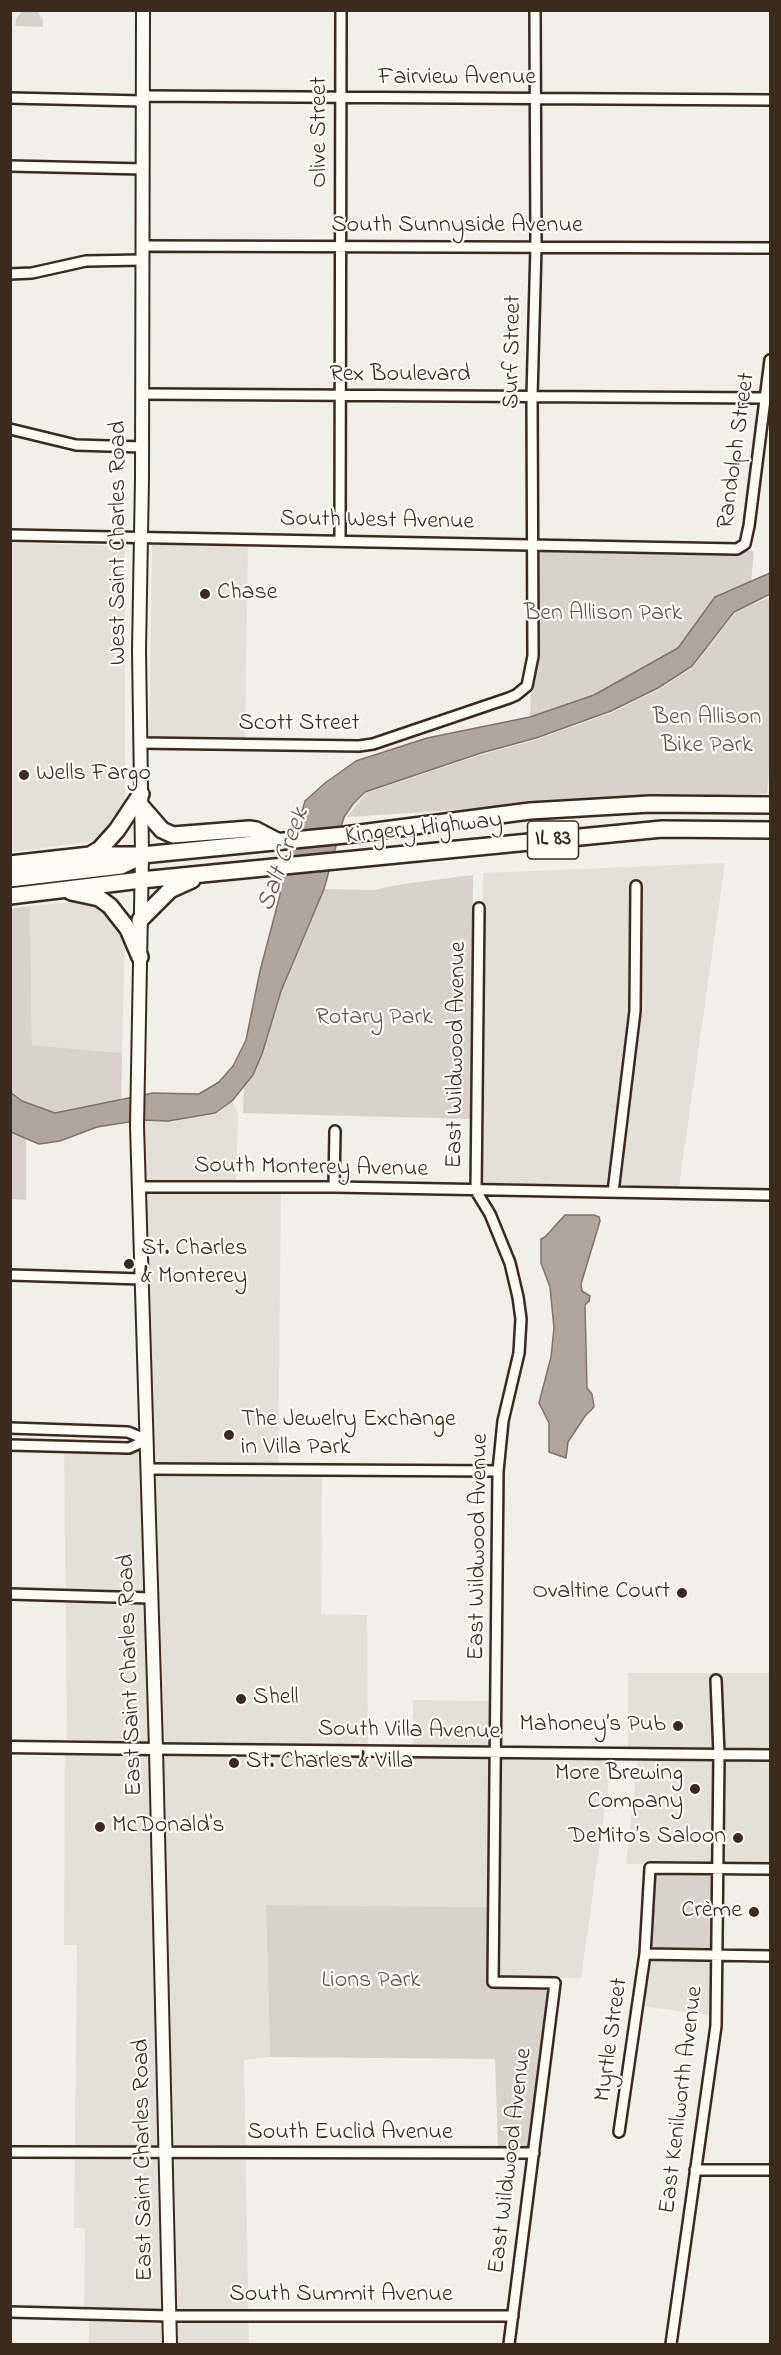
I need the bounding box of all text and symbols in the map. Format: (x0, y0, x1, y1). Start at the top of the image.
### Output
street label: Fairview Avenue (378, 65, 536, 93)
street label: Olive Street (307, 76, 335, 188)
street label: South Sunnyside Avenue (331, 213, 583, 241)
street label: Surf Street (499, 295, 529, 409)
street label: Rex Boulevard (330, 362, 470, 390)
street label: Randolph Street (713, 371, 763, 531)
street label: West Saint Charles Road (106, 421, 134, 665)
street label: South West Avenue (280, 506, 474, 538)
place label: Chase (217, 580, 278, 608)
marker: Chase (198, 587, 212, 601)
park label: Ben Allison Park (524, 601, 682, 629)
park label: Ben Allison Bike Park (653, 705, 761, 761)
street label: Scott Street (238, 711, 360, 739)
place label: Wells Fargo (36, 761, 151, 789)
marker: Wells Fargo (17, 768, 31, 782)
water label: Salt Creek (252, 804, 318, 916)
street label: Kingery Highway (344, 807, 504, 853)
road number: IL 83 (528, 821, 578, 859)
street label: East Wildwood Avenue (442, 941, 474, 1169)
park label: Rotary Park (316, 1005, 432, 1033)
street label: South Monterey Avenue (194, 1153, 428, 1185)
place label: St. Charles & Monterey (141, 1236, 247, 1292)
marker: St. Charles & Monterey (122, 1257, 136, 1271)
place label: The Jewelry Exchange in Villa Park (241, 1407, 456, 1463)
marker: The Jewelry Exchange in Villa Park (222, 1428, 236, 1442)
street label: East Wildwood Avenue (464, 1433, 496, 1661)
street label: East Saint Charles Road (113, 1553, 151, 1797)
place label: Ovaltine Court (532, 1579, 670, 1607)
marker: Ovaltine Court (675, 1586, 689, 1600)
place label: Shell (253, 1685, 299, 1713)
marker: Shell (234, 1692, 248, 1706)
place label: Mahoney’s Pub (519, 1712, 666, 1740)
street label: South Villa Avenue (317, 1716, 501, 1748)
marker: Mahoney’s Pub (671, 1719, 685, 1733)
place label: St. Charles & Villa (246, 1749, 413, 1777)
marker: St. Charles & Villa (227, 1756, 241, 1770)
place label: More Brewing Company (555, 1761, 683, 1817)
marker: More Brewing Company (688, 1782, 702, 1796)
place label: McDonald's (112, 1813, 224, 1841)
marker: McDonald's (93, 1820, 107, 1834)
place label: DeMito’s Saloon (568, 1824, 726, 1852)
marker: DeMito’s Saloon (731, 1831, 745, 1845)
place label: Crème (681, 1898, 742, 1926)
marker: Crème (747, 1905, 761, 1919)
park label: Lions Park (321, 1968, 421, 1996)
street label: Myrtle Street (590, 1976, 636, 2104)
street label: East Kenilworth Avenue (655, 1985, 711, 2215)
street label: East Saint Charles Road (128, 2038, 162, 2282)
street label: East Wildwood Avenue (484, 2047, 540, 2275)
street label: South Euclid Avenue (247, 2120, 453, 2148)
street label: South Summit Avenue (229, 2282, 453, 2310)

